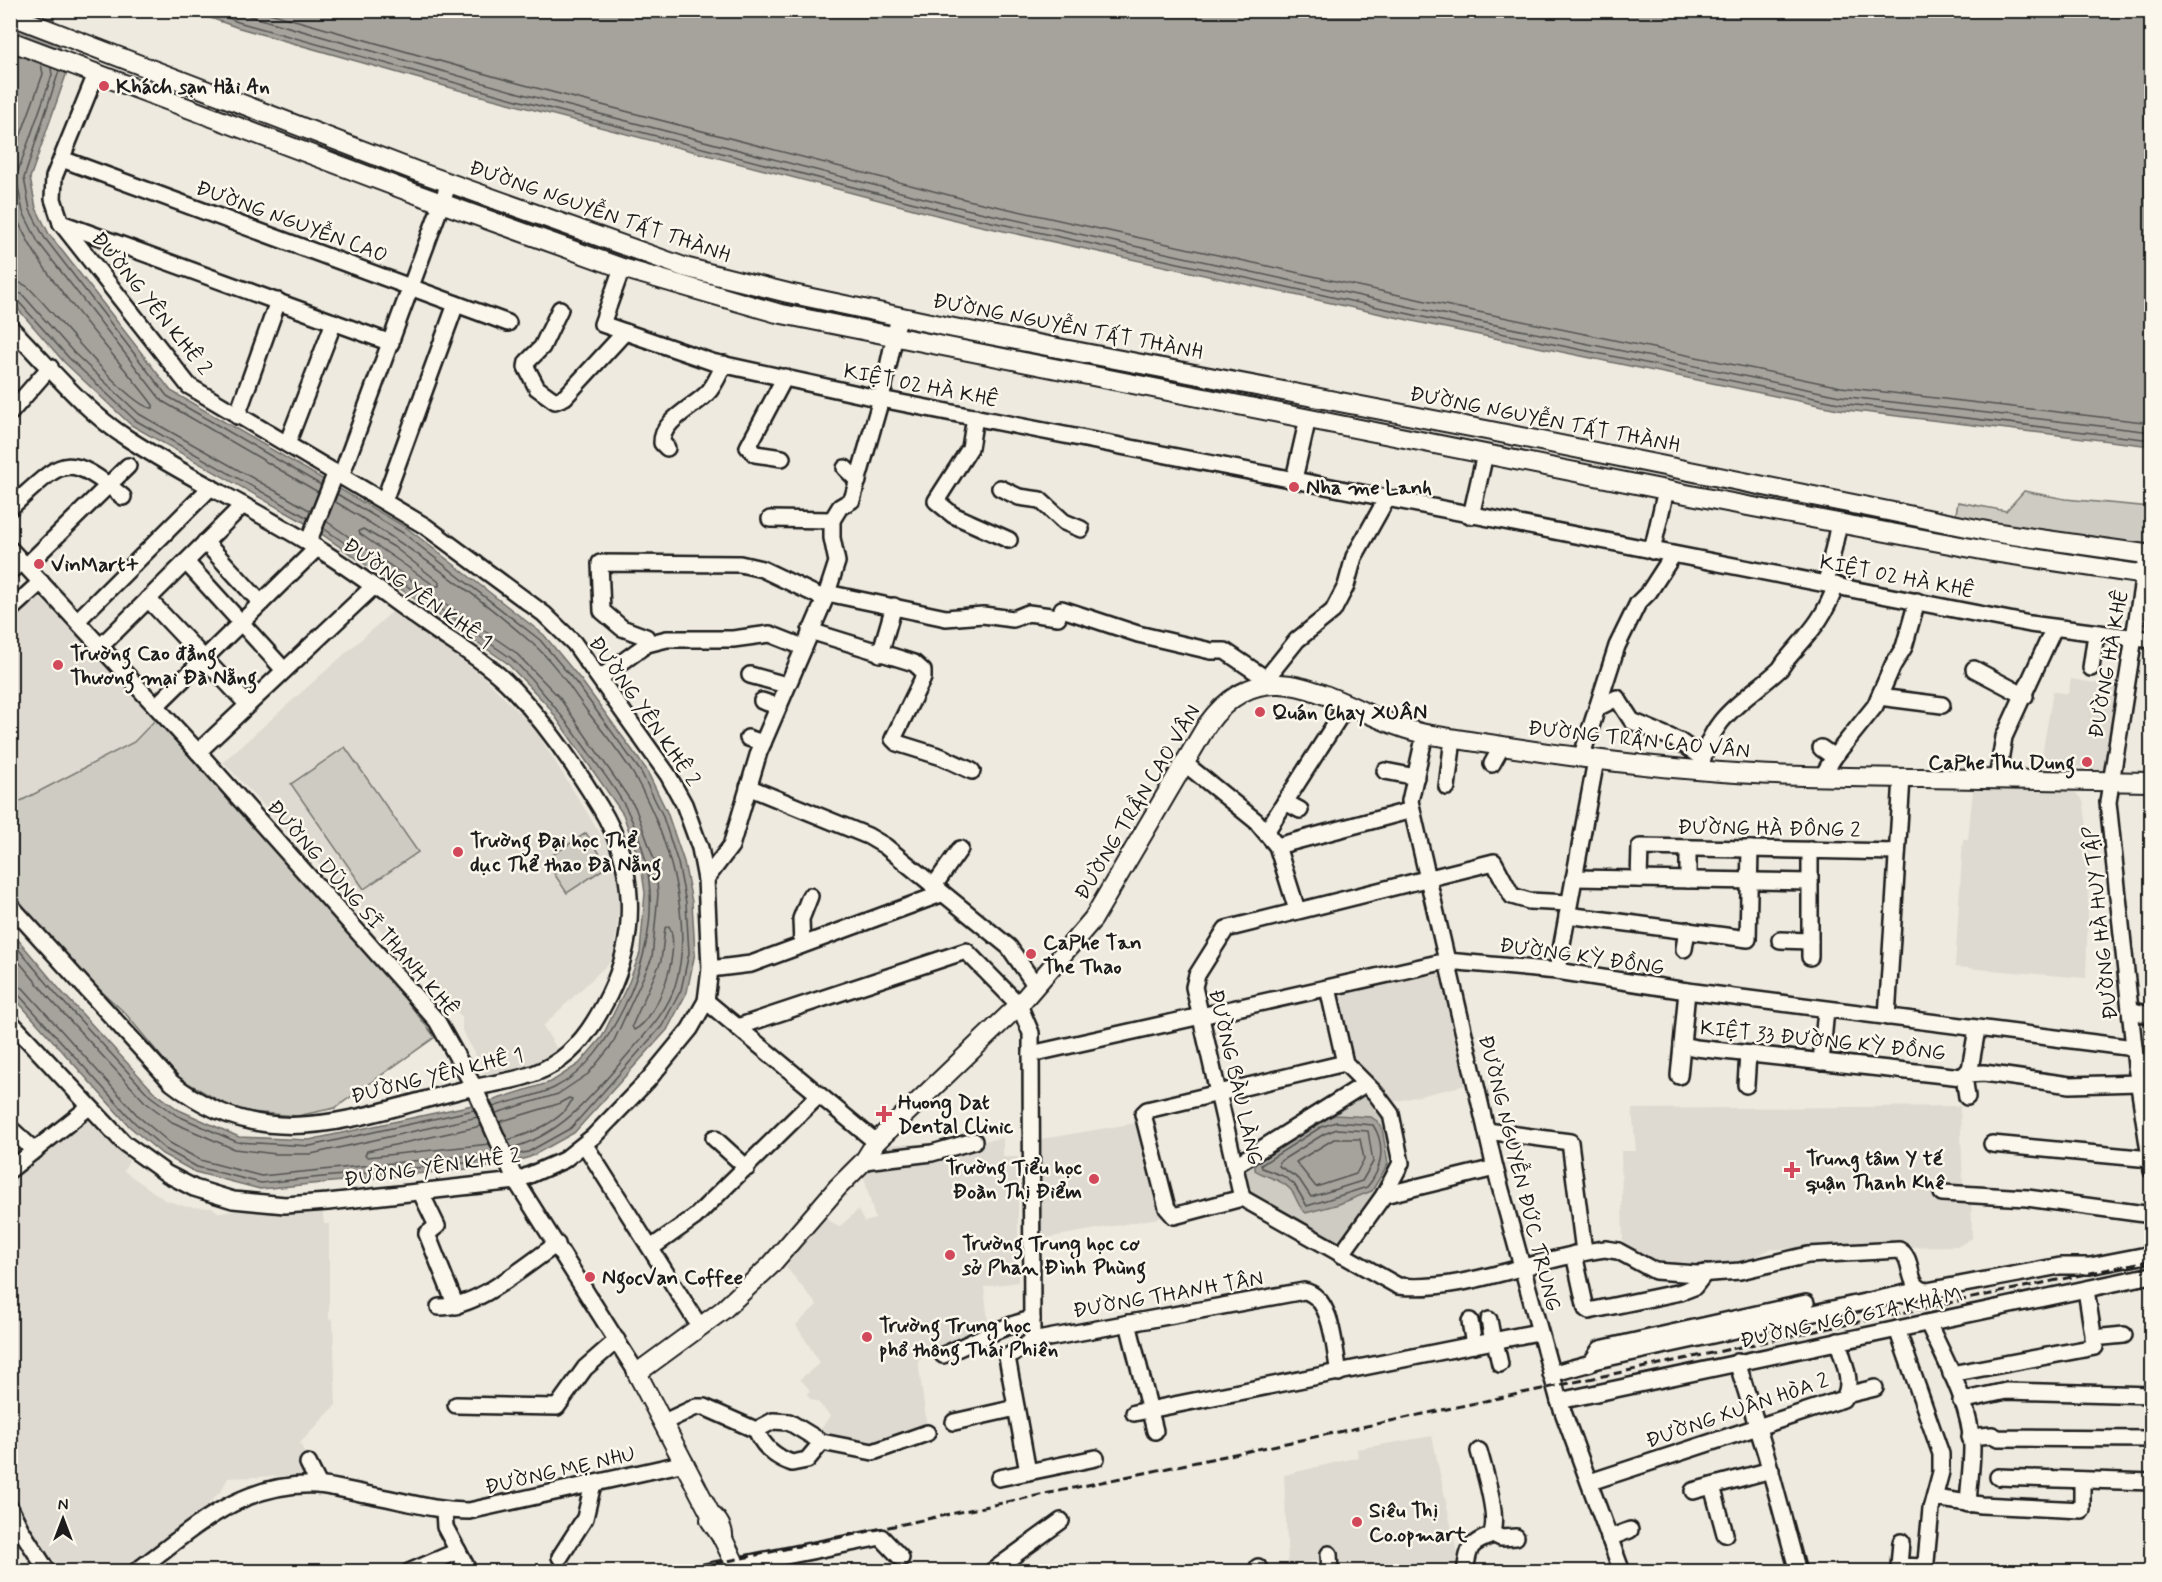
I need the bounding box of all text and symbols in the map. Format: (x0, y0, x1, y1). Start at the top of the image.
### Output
place label: Khách sạn Hải An (116, 73, 270, 101)
marker: Khách sạn Hải An (97, 79, 111, 93)
street label: ĐƯỜNG NGUYỄN TẤT THÀNH (465, 154, 734, 270)
street label: ĐƯỜNG NGUYỄN CAO (192, 174, 391, 270)
street label: ĐƯỜNG YÊN KHÊ 2 (84, 226, 218, 381)
street label: ĐƯỜNG NGUYỄN TẤT THÀNH (930, 287, 1205, 367)
street label: KIỆT 02 HÀ KHÊ (841, 357, 1000, 415)
street label: ĐƯỜNG NGUYỄN TẤT THÀNH (1407, 380, 1682, 460)
place label: Nha me Lanh (1306, 474, 1432, 502)
marker: Nha me Lanh (1287, 480, 1301, 494)
street label: ĐƯỜNG YÊN KHÊ 1 (337, 532, 498, 656)
street label: KIỆT 02 HÀ KHÊ (1817, 548, 1976, 606)
place label: VinMart+ (51, 551, 139, 579)
marker: VinMart+ (32, 557, 46, 571)
street label: ĐƯỜNG HÀ KHÊ (2082, 588, 2136, 740)
street label: ĐƯỜNG YÊN KHÊ 2 (582, 631, 707, 792)
place label: Trường Cao đẳng Thương mại Đà Nẵng (70, 640, 257, 694)
marker: Trường Cao đẳng Thương mại Đà Nẵng (51, 658, 65, 672)
place label: Quán Chay XUÂN (1272, 699, 1427, 727)
street label: ĐƯỜNG TRẦN CAO VÂN (1068, 700, 1207, 905)
marker: Quán Chay XUÂN (1253, 705, 1267, 719)
street label: ĐƯỜNG TRẦN CAO VÂN (1527, 714, 1751, 766)
place label: CaPhe Thu Dung (1928, 749, 2075, 779)
marker: CaPhe Thu Dung (2080, 755, 2094, 769)
street label: ĐƯỜNG DŨNG SĨ THANH KHÊ (260, 794, 464, 1023)
street label: ĐƯỜNG HÀ ĐÔNG 2 (1677, 813, 1861, 845)
street label: ĐƯỜNG HÀ HUY TẬP (2077, 824, 2125, 1021)
place label: Trường Đại học Thể dục Thể thao Đà Nẵng (470, 827, 662, 881)
marker: Trường Đại học Thể dục Thể thao Đà Nẵng (451, 845, 465, 859)
place label: CaPhe Tan The Thao (1043, 929, 1142, 981)
street label: ĐƯỜNG KỲ ĐỒNG (1498, 932, 1666, 982)
marker: CaPhe Tan The Thao (1024, 947, 1038, 961)
street label: ĐƯỜNG BÀU LÀNG (1201, 987, 1269, 1168)
street label: KIỆT 33 ĐƯỜNG KỲ ĐỒNG (1699, 1014, 1947, 1068)
street label: ĐƯỜNG NGUYỄN ĐỨC TRUNG (1471, 1032, 1567, 1314)
street label: ĐƯỜNG YÊN KHÊ 1 (348, 1041, 526, 1111)
place label: Huong Dat Dental Clinic (898, 1089, 1014, 1141)
marker: Huong Dat Dental Clinic (875, 1105, 893, 1123)
street label: ĐƯỜNG YÊN KHÊ 2 (342, 1142, 522, 1194)
place label: Trung tâm Y tế quận Thanh Khê (1805, 1145, 1946, 1197)
place label: Trường Tiểu học Đoàn Thị Điểm (945, 1154, 1082, 1206)
marker: Trung tâm Y tế quận Thanh Khê (1783, 1161, 1801, 1179)
marker: Trường Tiểu học Đoàn Thị Điểm (1087, 1172, 1101, 1186)
place label: Trường Trung học cơ sở Phan Đình Phùng (961, 1230, 1146, 1284)
marker: Trường Trung học cơ sở Phan Đình Phùng (943, 1248, 957, 1262)
place label: NgocVan Coffee (602, 1264, 743, 1294)
street label: ĐƯỜNG THANH TÂN (1071, 1264, 1265, 1325)
marker: NgocVan Coffee (583, 1270, 597, 1284)
street label: ĐƯỜNG NGÔ GIA KHẢM (1737, 1281, 1965, 1355)
place label: Trường Trung học phổ thông Thái Phiên (879, 1312, 1058, 1366)
marker: Trường Trung học phổ thông Thái Phiên (860, 1330, 874, 1344)
street label: ĐƯỜNG XUÂN HÒA 2 (1642, 1367, 1832, 1455)
street label: ĐƯỜNG MẸ NHU (482, 1440, 638, 1502)
north arrow (33, 1489, 93, 1549)
text: N (58, 1495, 68, 1516)
place label: Siêu Thị Co.opmart (1369, 1497, 1468, 1549)
marker: Siêu Thị Co.opmart (1350, 1515, 1364, 1529)

